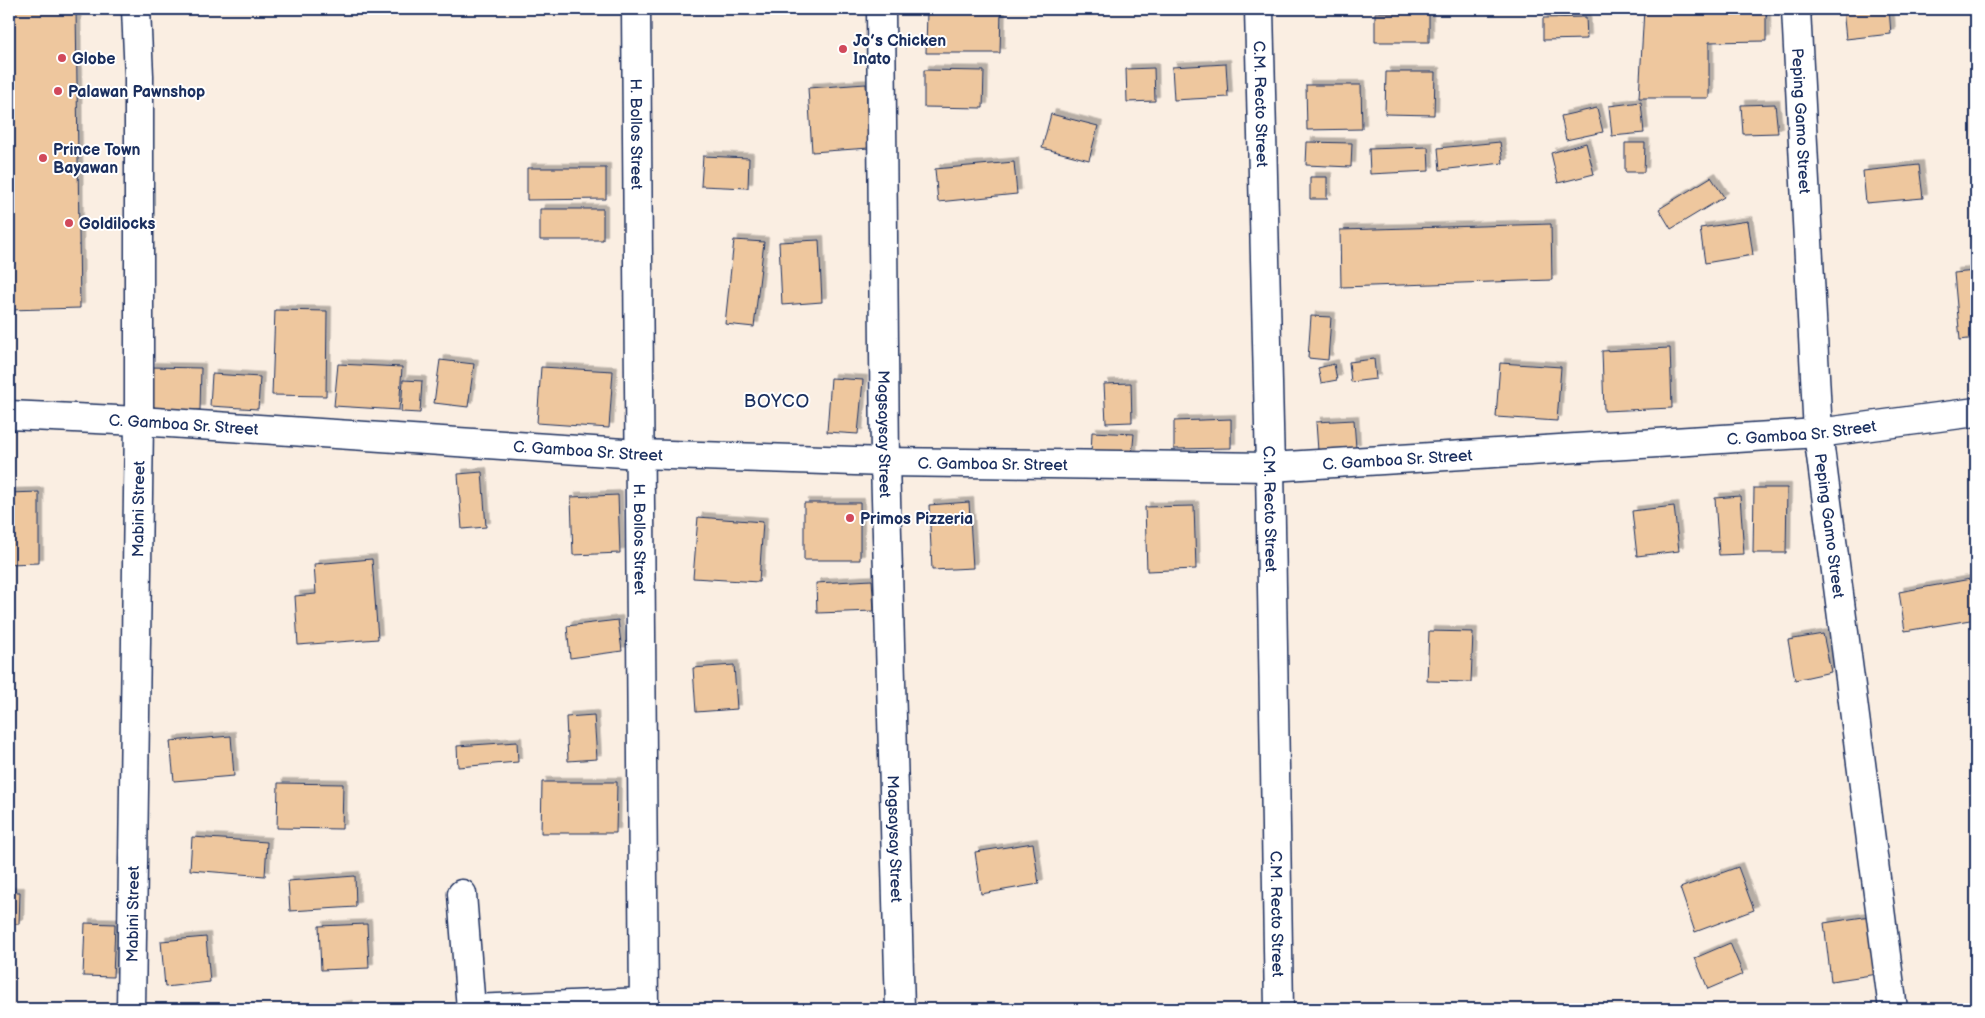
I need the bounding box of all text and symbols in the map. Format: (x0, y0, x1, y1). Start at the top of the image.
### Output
place label: Jo’s Chicken Inato (853, 32, 946, 69)
street label: C.M. Recto Street (1249, 41, 1271, 168)
marker: Jo’s Chicken Inato (837, 43, 849, 55)
street label: Peping Gamo Street (1787, 48, 1814, 194)
place label: Globe (72, 50, 116, 69)
marker: Globe (56, 52, 68, 64)
street label: H. Bollos Street (626, 78, 645, 190)
place label: Palawan Pawnshop (68, 83, 205, 102)
marker: Palawan Pawnshop (52, 85, 64, 97)
place label: Prince Town Bayawan (53, 141, 140, 178)
marker: Prince Town Bayawan (37, 152, 49, 164)
place label: Goldilocks (79, 215, 155, 234)
marker: Goldilocks (63, 217, 75, 229)
street label: Magsaysay Street (873, 370, 894, 498)
district label: BOYCO (744, 391, 810, 412)
street label: C. Gamboa Sr. Street (108, 412, 259, 440)
street label: C. Gamboa Sr. Street (1726, 417, 1878, 450)
street label: C. Gamboa Sr. Street (512, 438, 663, 466)
street label: C.M. Recto Street (1258, 445, 1280, 572)
street label: C. Gamboa Sr. Street (1322, 446, 1473, 475)
street label: Peping Gamo Street (1810, 452, 1847, 600)
street label: C. Gamboa Sr. Street (917, 454, 1068, 475)
street label: Mabini Street (129, 461, 149, 557)
street label: H. Bollos Street (629, 483, 649, 595)
place label: Primos Pizzeria (860, 510, 973, 529)
marker: Primos Pizzeria (844, 512, 856, 524)
street label: Magsaysay Street (883, 775, 905, 903)
street label: C.M. Recto Street (1265, 850, 1286, 977)
street label: Mabini Street (124, 866, 144, 962)

